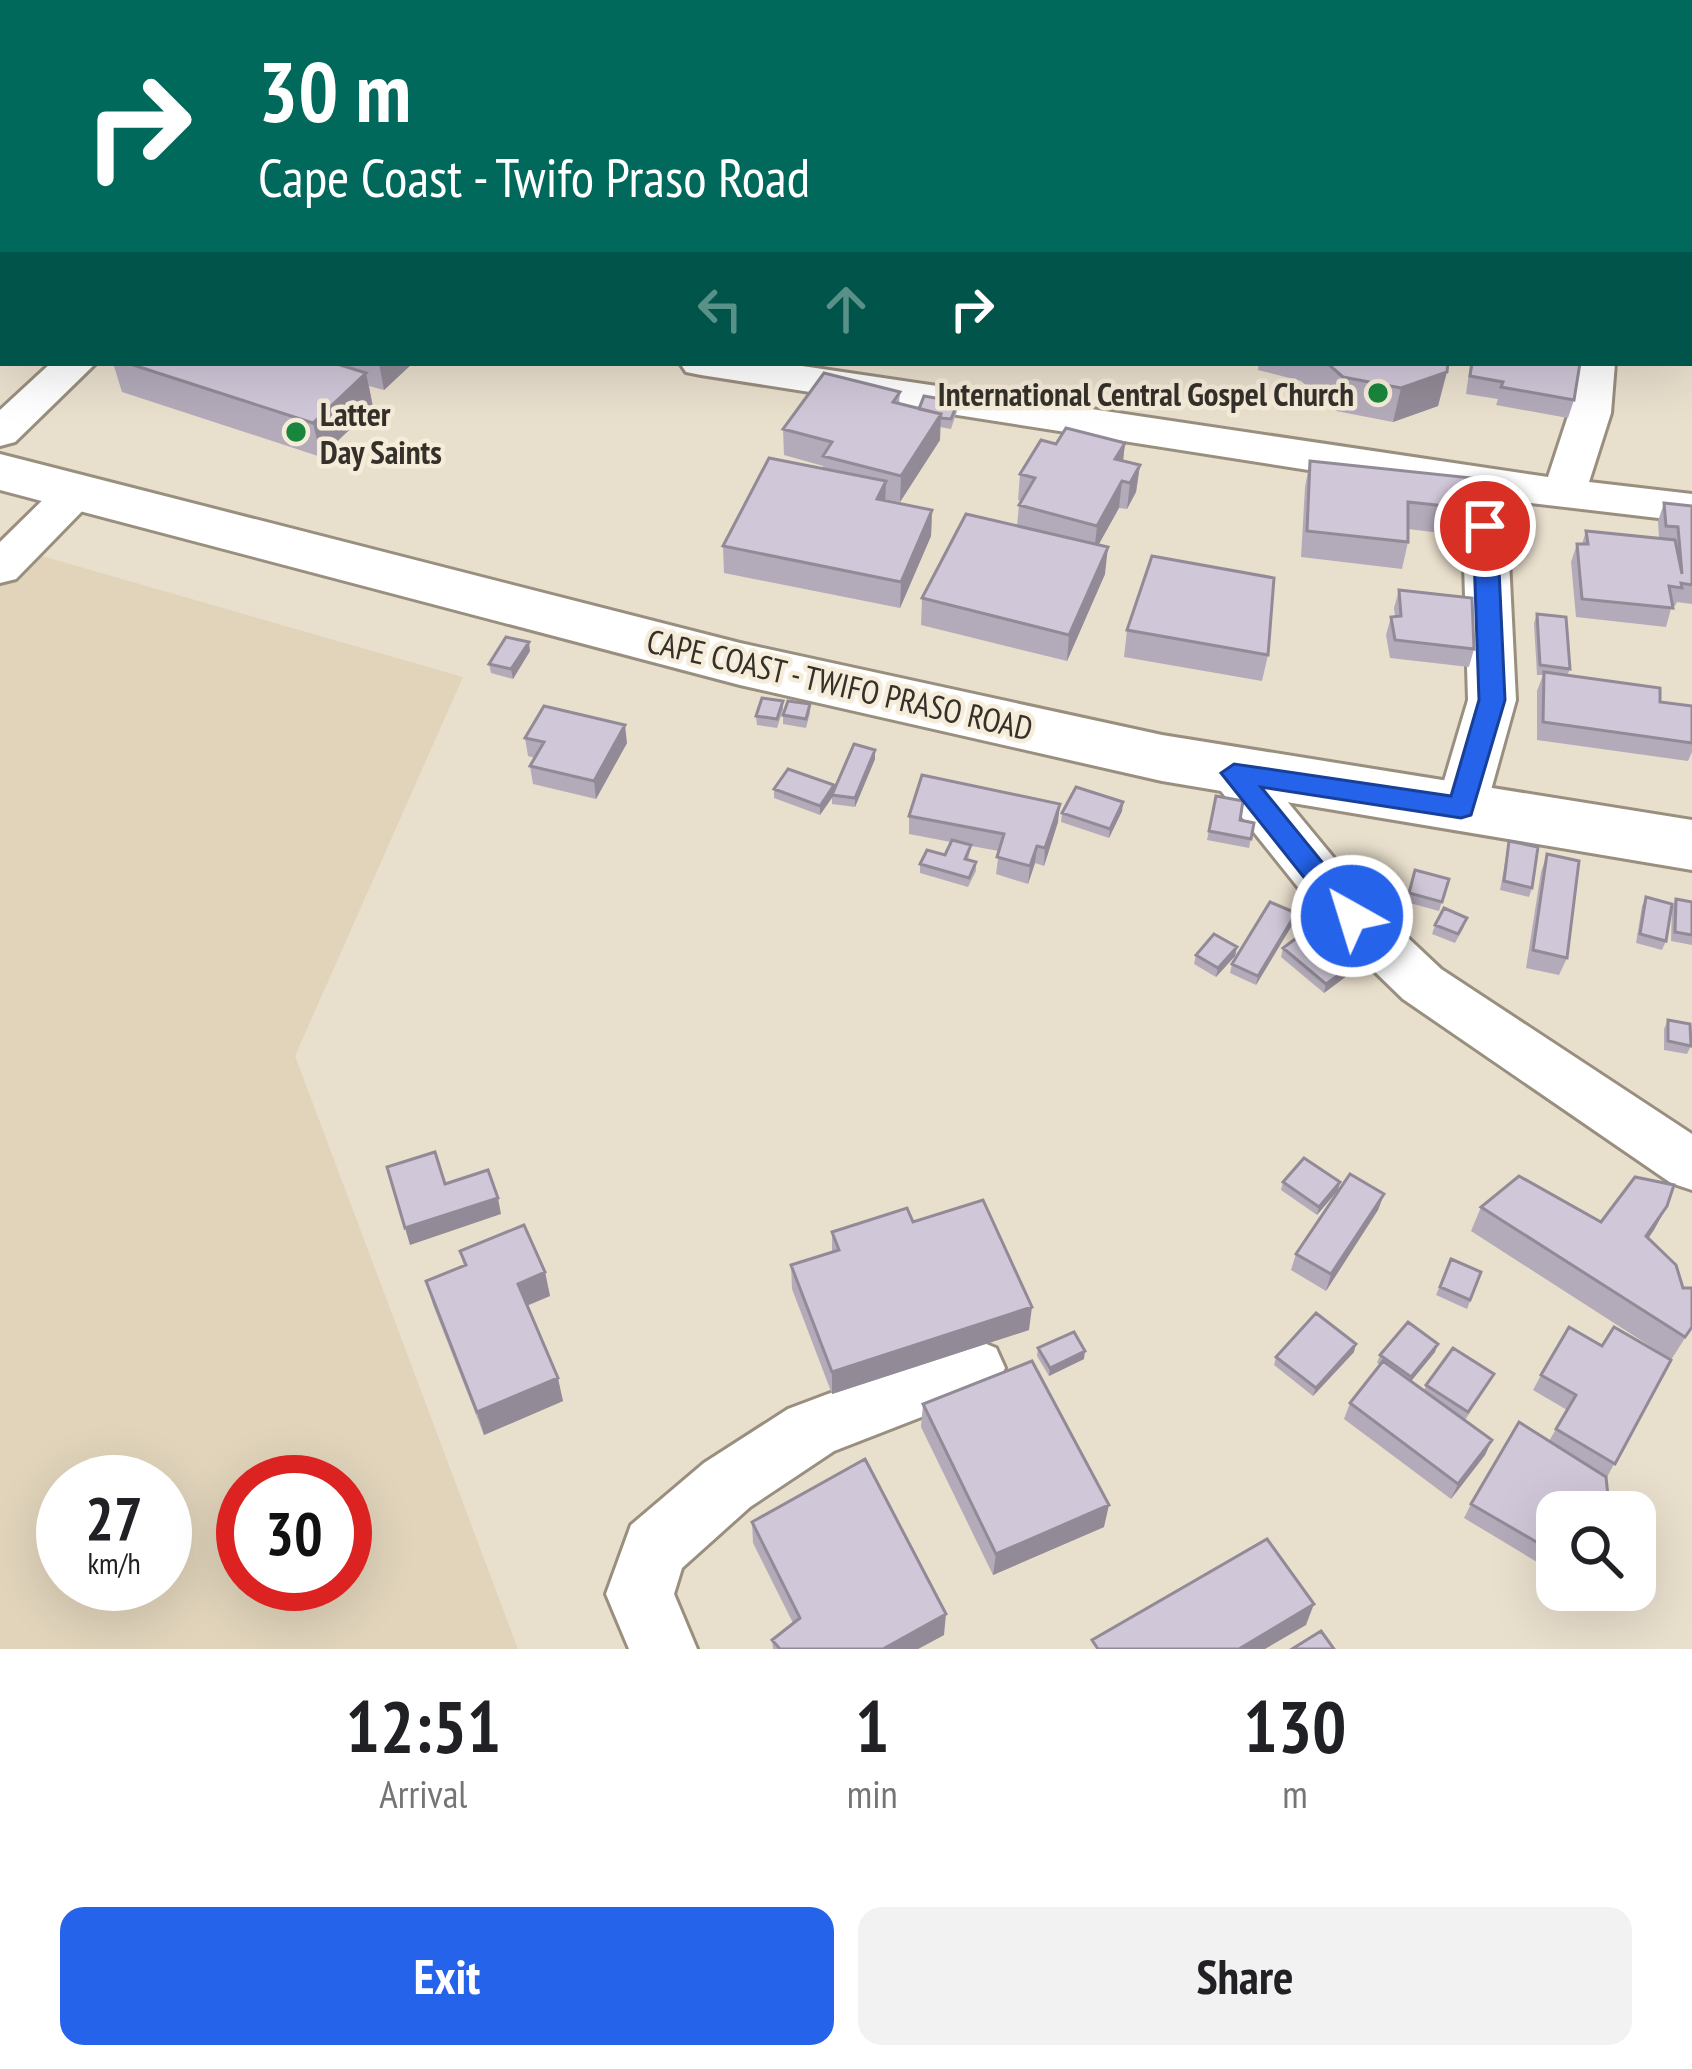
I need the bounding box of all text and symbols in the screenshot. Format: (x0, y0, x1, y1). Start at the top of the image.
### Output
text: 30 m (258, 36, 411, 145)
icon: right (60, 48, 216, 204)
text: Cape Coast - Twifo Praso Road (258, 142, 810, 212)
icon: left (687, 276, 753, 342)
icon: ahead (813, 276, 879, 342)
icon: right (939, 276, 1005, 342)
place label: International Central Gospel Church (938, 372, 1354, 415)
marker: International Central Gospel Church (1365, 380, 1391, 406)
place label: Latter Day Saints (320, 392, 442, 473)
marker: Latter Day Saints (283, 419, 309, 445)
pin (1434, 475, 1536, 577)
icon: arrive (1452, 493, 1518, 559)
street label: CAPE COAST - TWIFO PRASO ROAD (643, 619, 1037, 749)
position arrow (1289, 853, 1415, 979)
speed limit sign: 30 (216, 1455, 372, 1611)
text: 27 (85, 1479, 143, 1557)
map controls (1536, 1491, 1656, 1611)
button: search (1536, 1491, 1656, 1611)
text: km/h (87, 1543, 141, 1582)
text: 12:51 (346, 1679, 501, 1772)
text: 1 (855, 1679, 889, 1772)
text: 130 (1243, 1679, 1346, 1772)
text: Arrival (379, 1768, 467, 1819)
text: min (847, 1768, 898, 1819)
text: m (1282, 1768, 1308, 1819)
button: Exit (60, 1907, 834, 2045)
button: Share (858, 1907, 1632, 2045)

